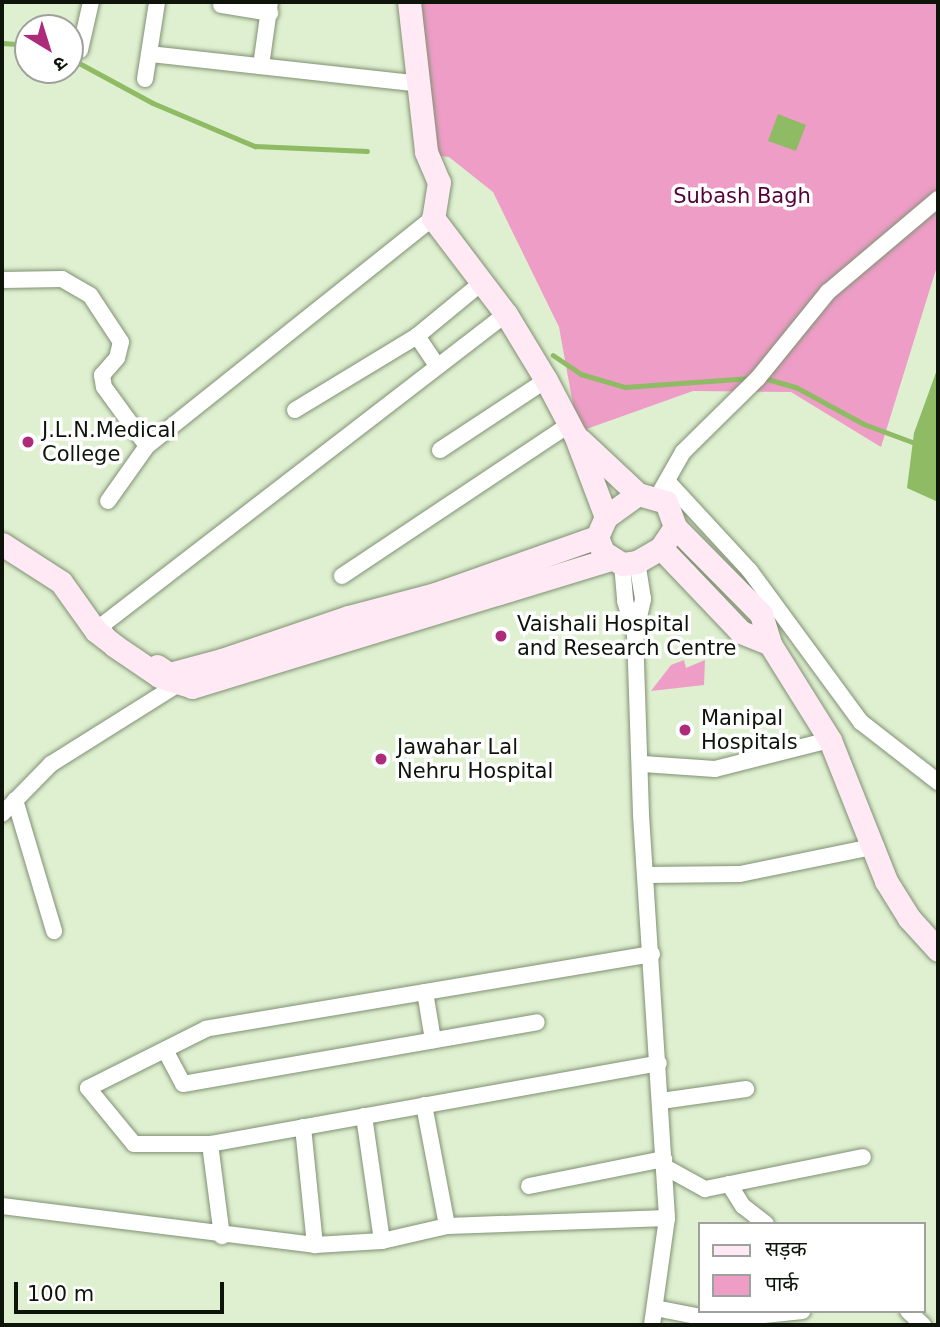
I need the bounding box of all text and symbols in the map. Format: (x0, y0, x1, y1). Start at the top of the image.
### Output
north arrow (14, 14, 84, 84)
text: उ (50, 52, 72, 76)
park label: Subash Bagh (673, 183, 811, 209)
place label: J.L.N.Medical College (42, 417, 176, 467)
marker: J.L.N.Medical College (20, 434, 36, 450)
place label: Vaishali Hospital and Research Centre (517, 611, 736, 661)
marker: Vaishali Hospital and Research Centre (491, 626, 511, 646)
place label: Manipal Hospitals (701, 705, 798, 755)
marker: Manipal Hospitals (675, 720, 695, 740)
place label: Jawahar Lal Nehru Hospital (397, 734, 553, 784)
marker: Jawahar Lal Nehru Hospital (371, 749, 391, 769)
legend (698, 1222, 926, 1313)
text: सड़क (765, 1237, 807, 1261)
scale bar (18, 1268, 228, 1312)
text: पार्क (765, 1272, 799, 1296)
text: 100 m (27, 1282, 94, 1306)

